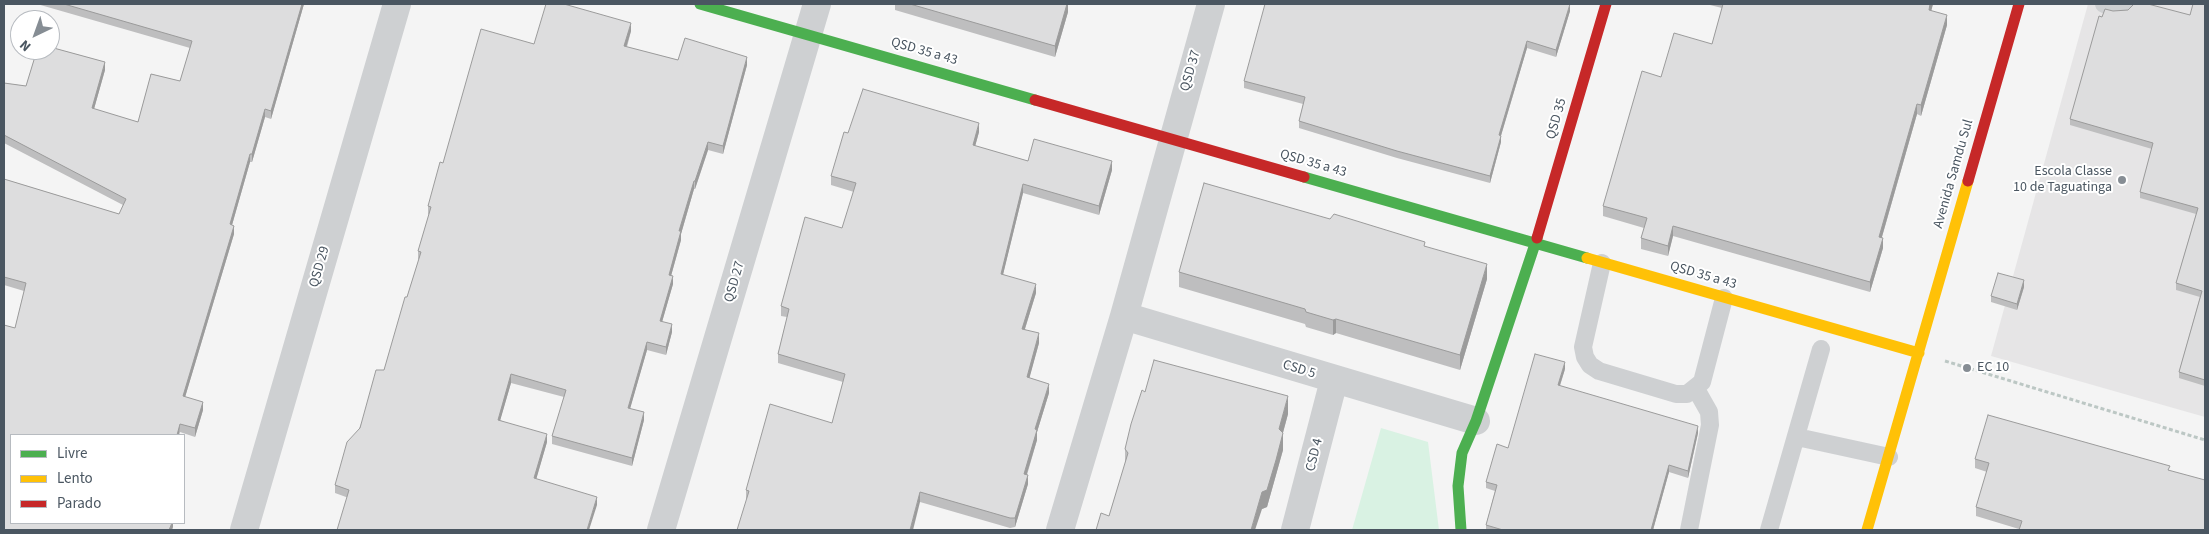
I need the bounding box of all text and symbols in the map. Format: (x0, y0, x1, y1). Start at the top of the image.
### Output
north arrow (10, 10, 60, 60)
street label: QSD 35 a 43 (889, 34, 959, 70)
text: N (15, 35, 36, 56)
street label: QSD 37 (1177, 48, 1205, 94)
street label: QSD 35 (1543, 96, 1571, 142)
street label: Avenida Samdu Sul (1930, 118, 1978, 230)
street label: QSD 35 a 43 (1278, 146, 1348, 182)
place label: Escola Classe 10 de Taguatinga (2013, 164, 2112, 196)
marker: Escola Classe 10 de Taguatinga (2116, 174, 2128, 186)
street label: QSD 29 (306, 244, 334, 290)
street label: QSD 35 a 43 (1668, 258, 1738, 294)
street label: QSD 27 (721, 259, 749, 305)
street label: CSD 5 (1281, 357, 1317, 383)
place label: EC 10 (1977, 360, 2009, 376)
marker: EC 10 (1961, 362, 1973, 374)
legend (10, 434, 185, 524)
street label: CSD 4 (1303, 437, 1327, 473)
text: Livre (57, 443, 87, 464)
text: Lento (57, 468, 93, 489)
text: Parado (57, 493, 101, 514)

